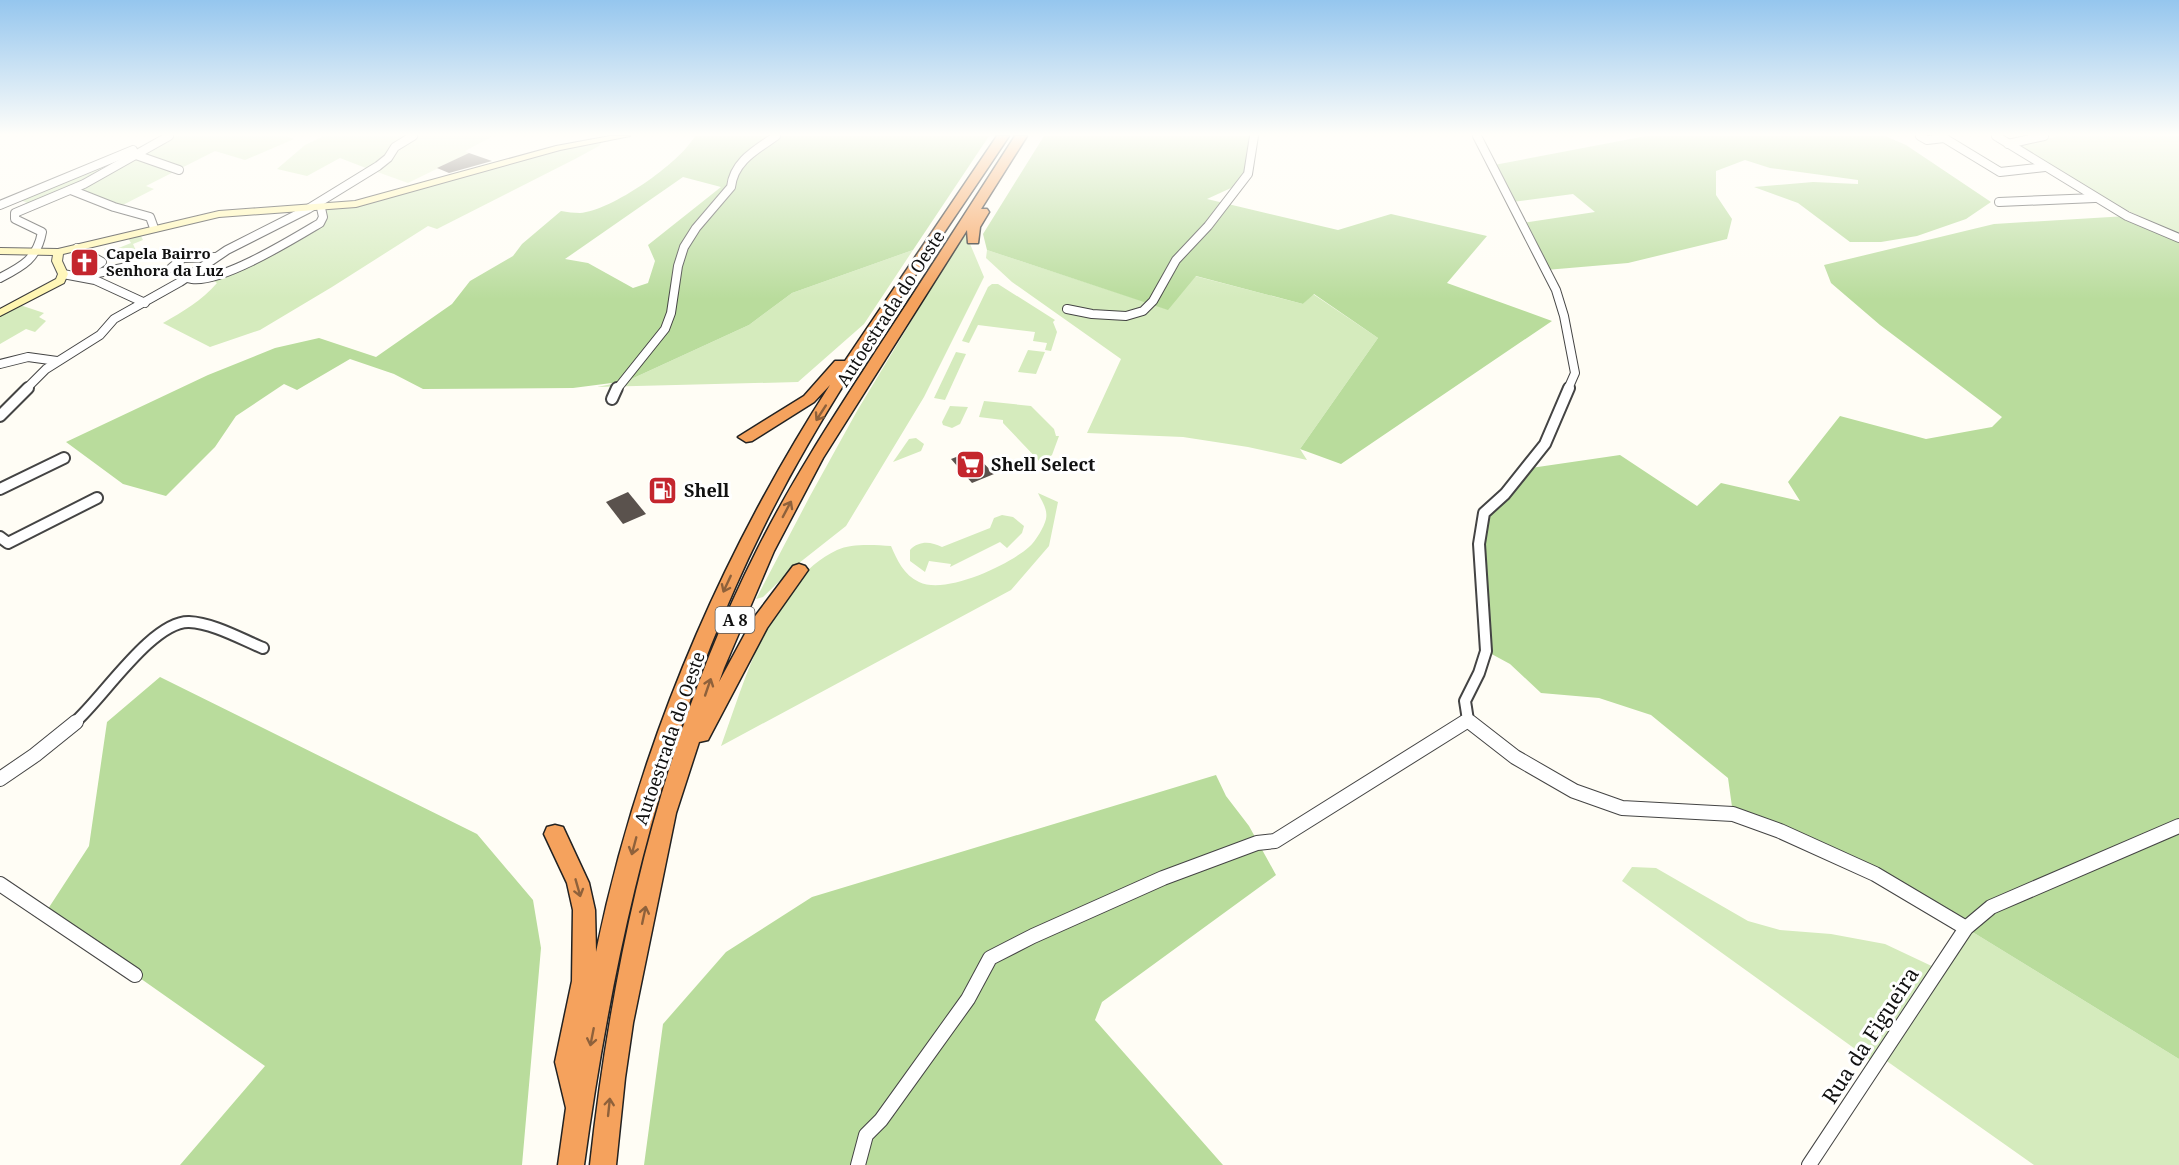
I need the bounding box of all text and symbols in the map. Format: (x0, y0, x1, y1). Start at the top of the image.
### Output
street label: Autoestrada do Oeste (830, 225, 950, 391)
place label: Capela Bairro Senhora da Luz (106, 243, 223, 280)
church icon: Capela Bairro Senhora da Luz (69, 246, 101, 278)
one-way arrow (815, 404, 827, 421)
supermarket icon: Shell Select (954, 448, 986, 480)
place label: Shell Select (991, 452, 1095, 476)
fuel station icon: Shell (647, 474, 679, 506)
place label: Shell (684, 478, 730, 502)
one-way arrow (782, 501, 793, 519)
one-way arrow (720, 574, 732, 592)
road number: A 8 (716, 607, 754, 633)
street label: Autoestrada do Oeste (628, 648, 710, 828)
one-way arrow (703, 678, 714, 697)
one-way arrow (628, 837, 639, 856)
one-way arrow (573, 878, 584, 897)
one-way arrow (639, 906, 650, 926)
street label: Rua da Figueira (1815, 961, 1925, 1109)
one-way arrow (586, 1026, 597, 1046)
one-way arrow (604, 1097, 615, 1117)

